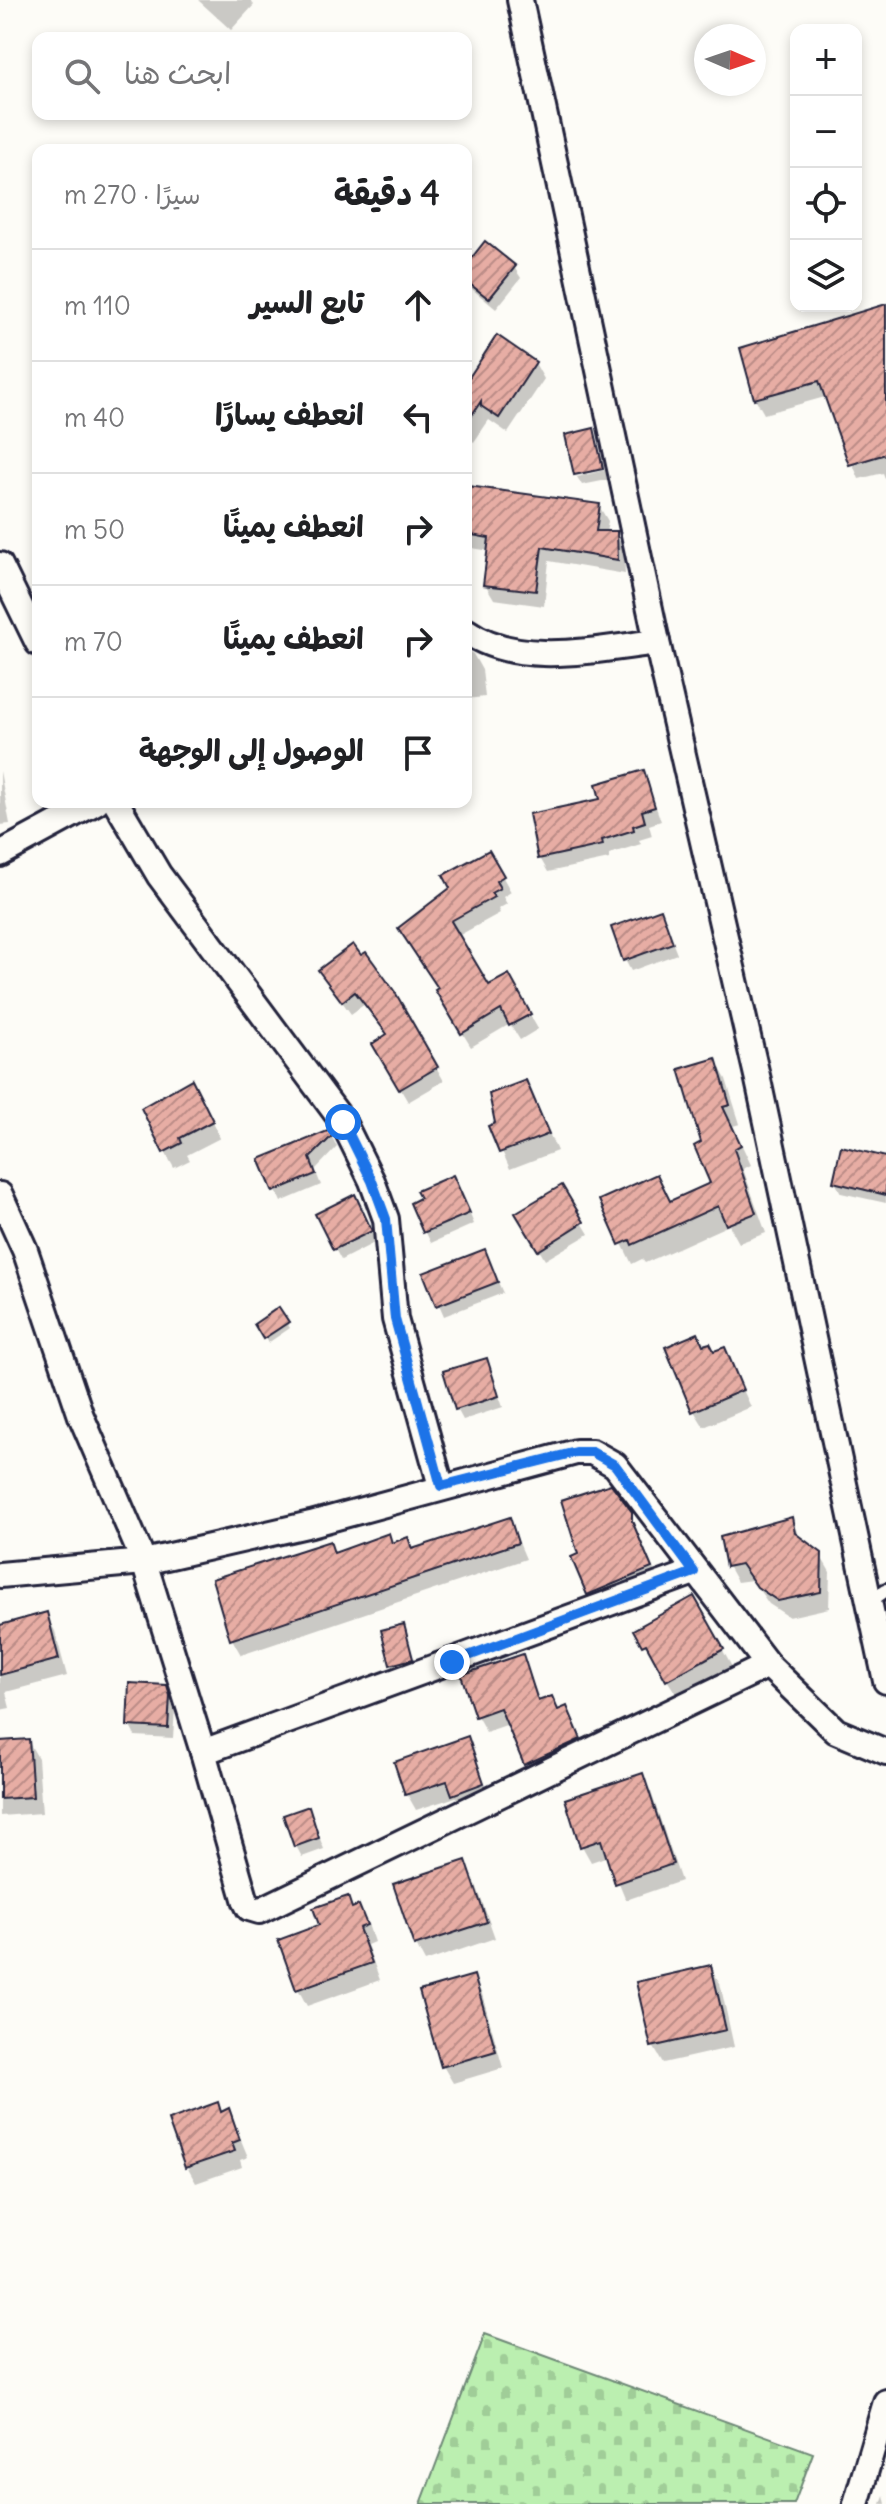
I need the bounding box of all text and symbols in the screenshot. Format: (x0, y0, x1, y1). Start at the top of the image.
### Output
north arrow (694, 24, 766, 96)
map controls (790, 24, 862, 312)
button: + (790, 24, 862, 96)
search box (32, 32, 472, 120)
icon: search (60, 54, 104, 98)
text: ابحث هنا (124, 54, 231, 92)
button: − (790, 96, 862, 168)
button: locate (790, 168, 862, 240)
text: 4 دقيقة (334, 171, 440, 214)
text: سيرًا · 270 m (64, 178, 201, 211)
button: layers (790, 240, 862, 312)
text: تابع السير (250, 283, 364, 321)
icon: ahead (396, 283, 440, 327)
text: 110 m (64, 289, 131, 322)
text: انعطف يسارًا (215, 395, 364, 433)
icon: left (396, 395, 440, 439)
text: 40 m (64, 401, 125, 434)
text: انعطف يمينًا (223, 507, 364, 545)
icon: right (396, 507, 440, 551)
text: 50 m (64, 513, 125, 546)
text: انعطف يمينًا (223, 619, 364, 657)
icon: right (396, 619, 440, 663)
text: 70 m (64, 625, 123, 658)
text: الوصول إلى الوجهة (139, 731, 364, 769)
icon: arrive (396, 731, 440, 775)
route start (325, 1104, 361, 1140)
route end (434, 1644, 470, 1680)

